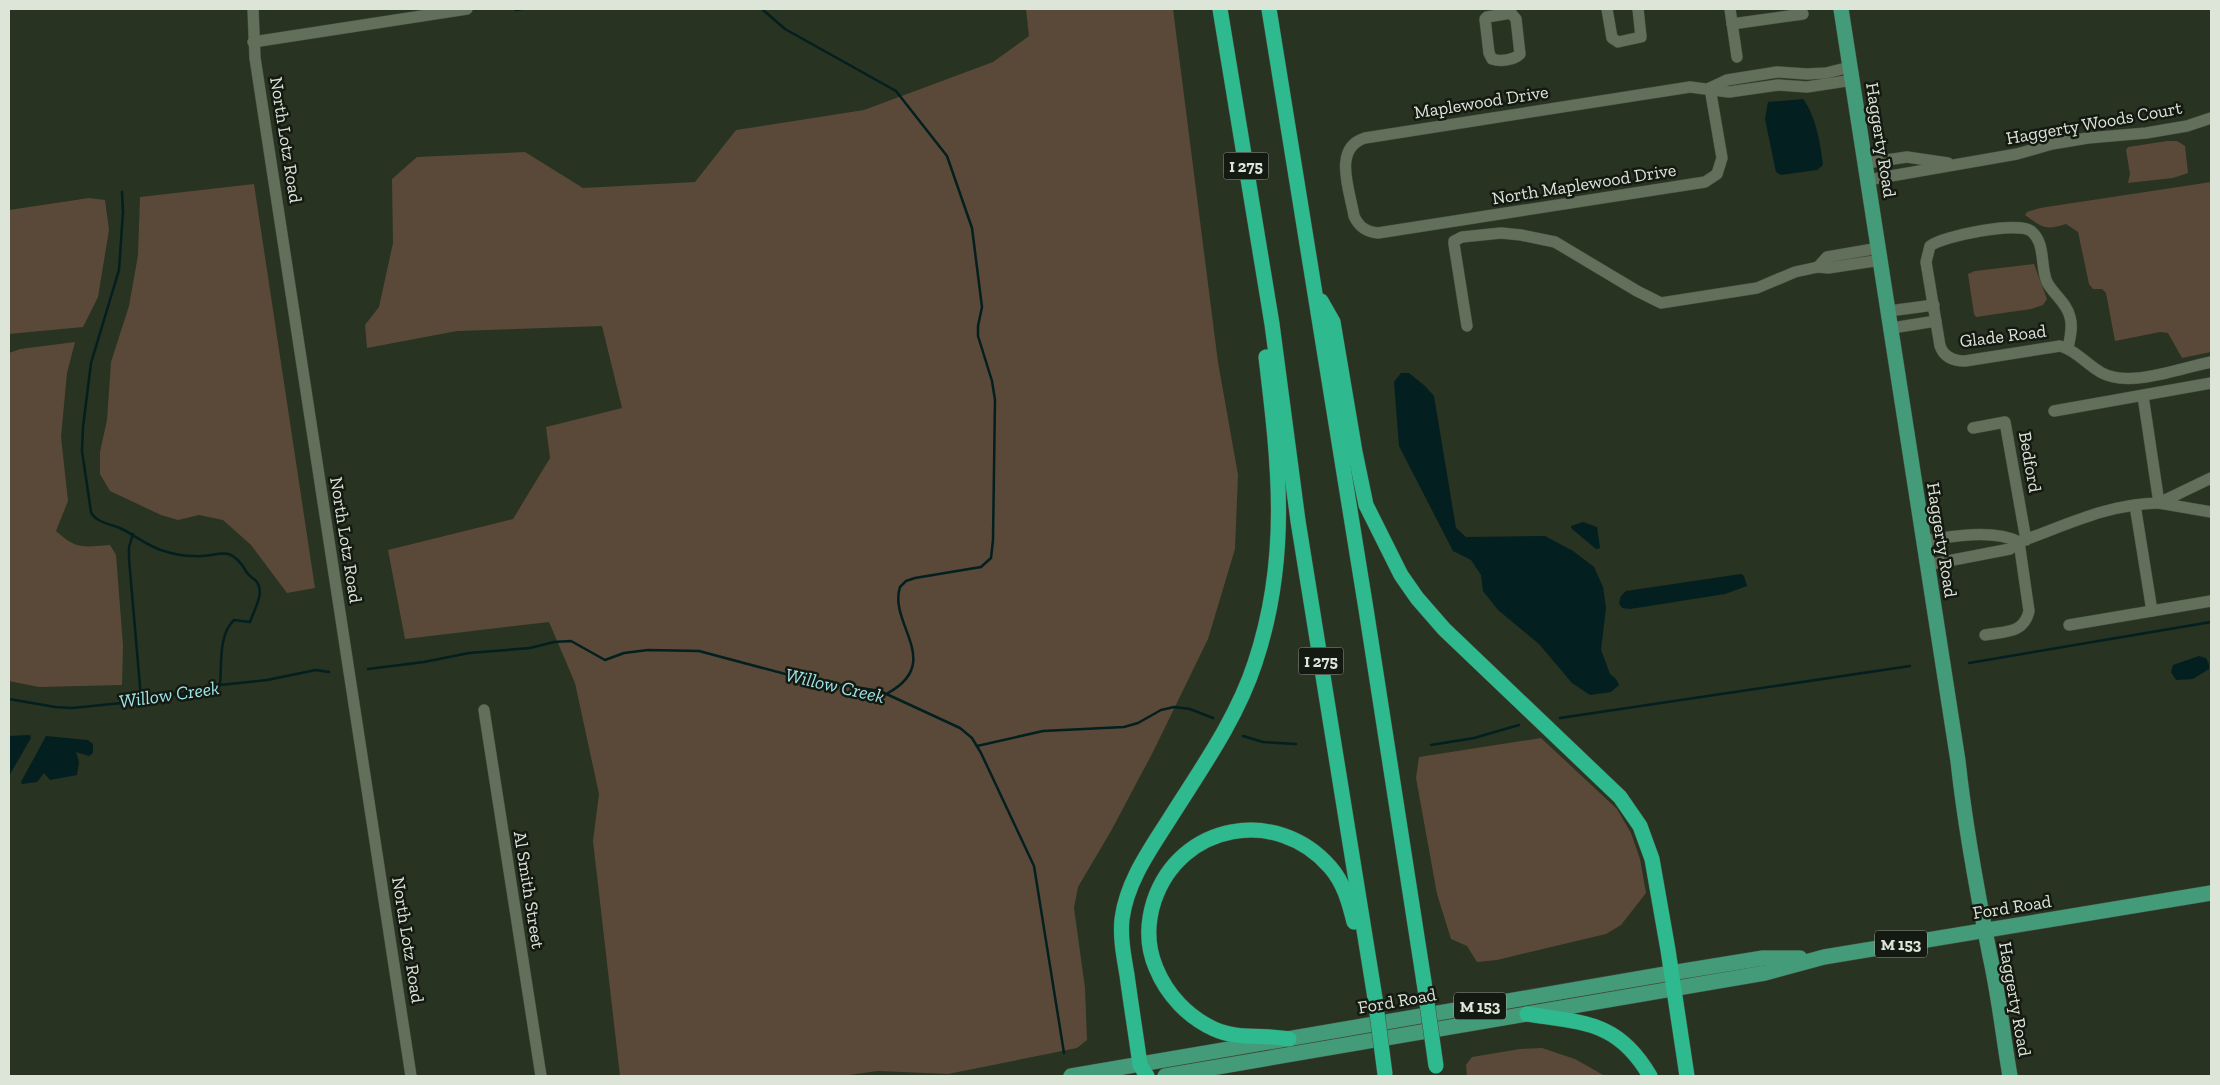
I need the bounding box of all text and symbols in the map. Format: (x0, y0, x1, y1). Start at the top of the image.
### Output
street label: North Lotz Road (265, 75, 307, 205)
street label: Maplewood Drive (1412, 81, 1550, 123)
street label: Haggerty Road (1861, 81, 1901, 199)
street label: Haggerty Woods Court (2004, 97, 2184, 149)
road number: I 275 (1224, 153, 1268, 180)
street label: North Maplewood Drive (1490, 159, 1678, 209)
street label: Glade Road (1958, 320, 2048, 352)
street label: Bedford (2014, 430, 2046, 494)
street label: North Lotz Road (325, 475, 367, 605)
street label: Haggerty Road (1922, 481, 1962, 599)
road number: I 275 (1298, 648, 1344, 674)
water label: Willow Creek (783, 663, 887, 708)
water label: Willow Creek (117, 676, 221, 713)
street label: Al Smith Street (509, 830, 549, 951)
street label: North Lotz Road (387, 875, 429, 1005)
street label: Ford Road (1971, 890, 2053, 924)
road number: M 153 (1875, 931, 1927, 958)
street label: Haggerty Road (1994, 940, 2036, 1058)
street label: Ford Road (1356, 983, 1438, 1019)
road number: M 153 (1454, 992, 1506, 1019)

